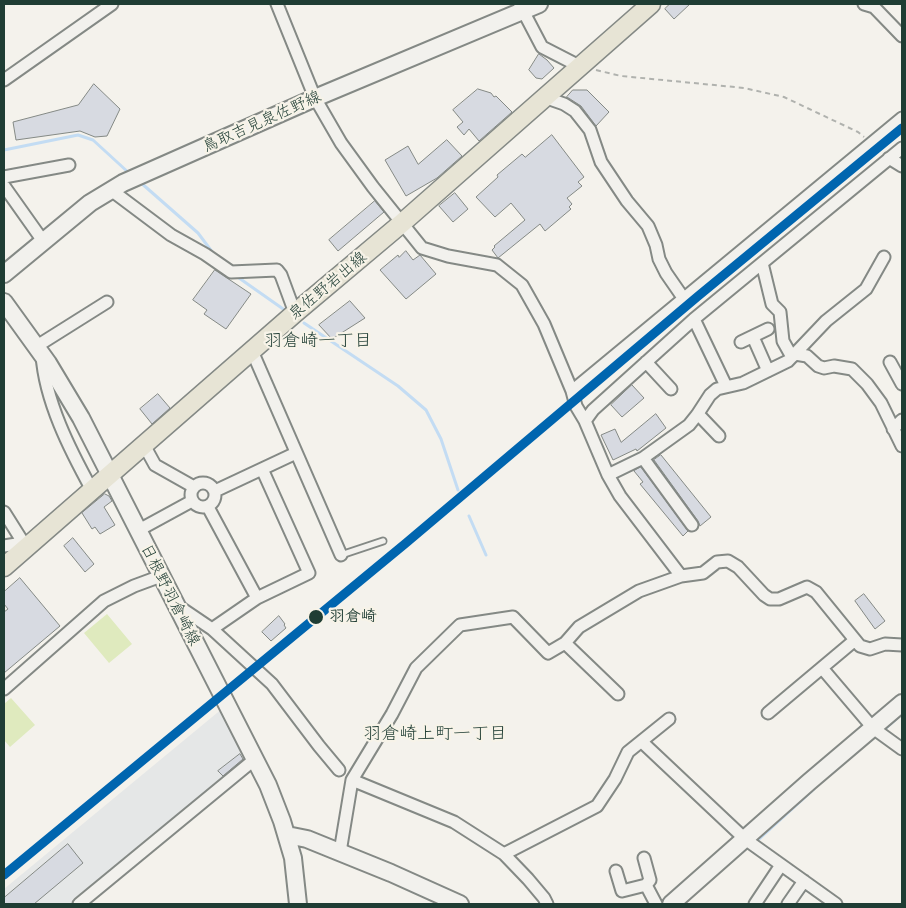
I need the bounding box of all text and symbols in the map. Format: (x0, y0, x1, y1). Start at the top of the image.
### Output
street label: 鳥取吉見泉佐野線 (200, 87, 324, 157)
street label: 泉佐野岩出線 (285, 248, 371, 324)
district label: 羽倉崎一丁目 (264, 330, 372, 352)
street label: 日根野羽倉崎線 (136, 541, 204, 649)
place label: 羽倉崎 (329, 607, 377, 627)
marker: 羽倉崎 (307, 608, 325, 626)
district label: 羽倉崎上町一丁目 (363, 723, 507, 745)

